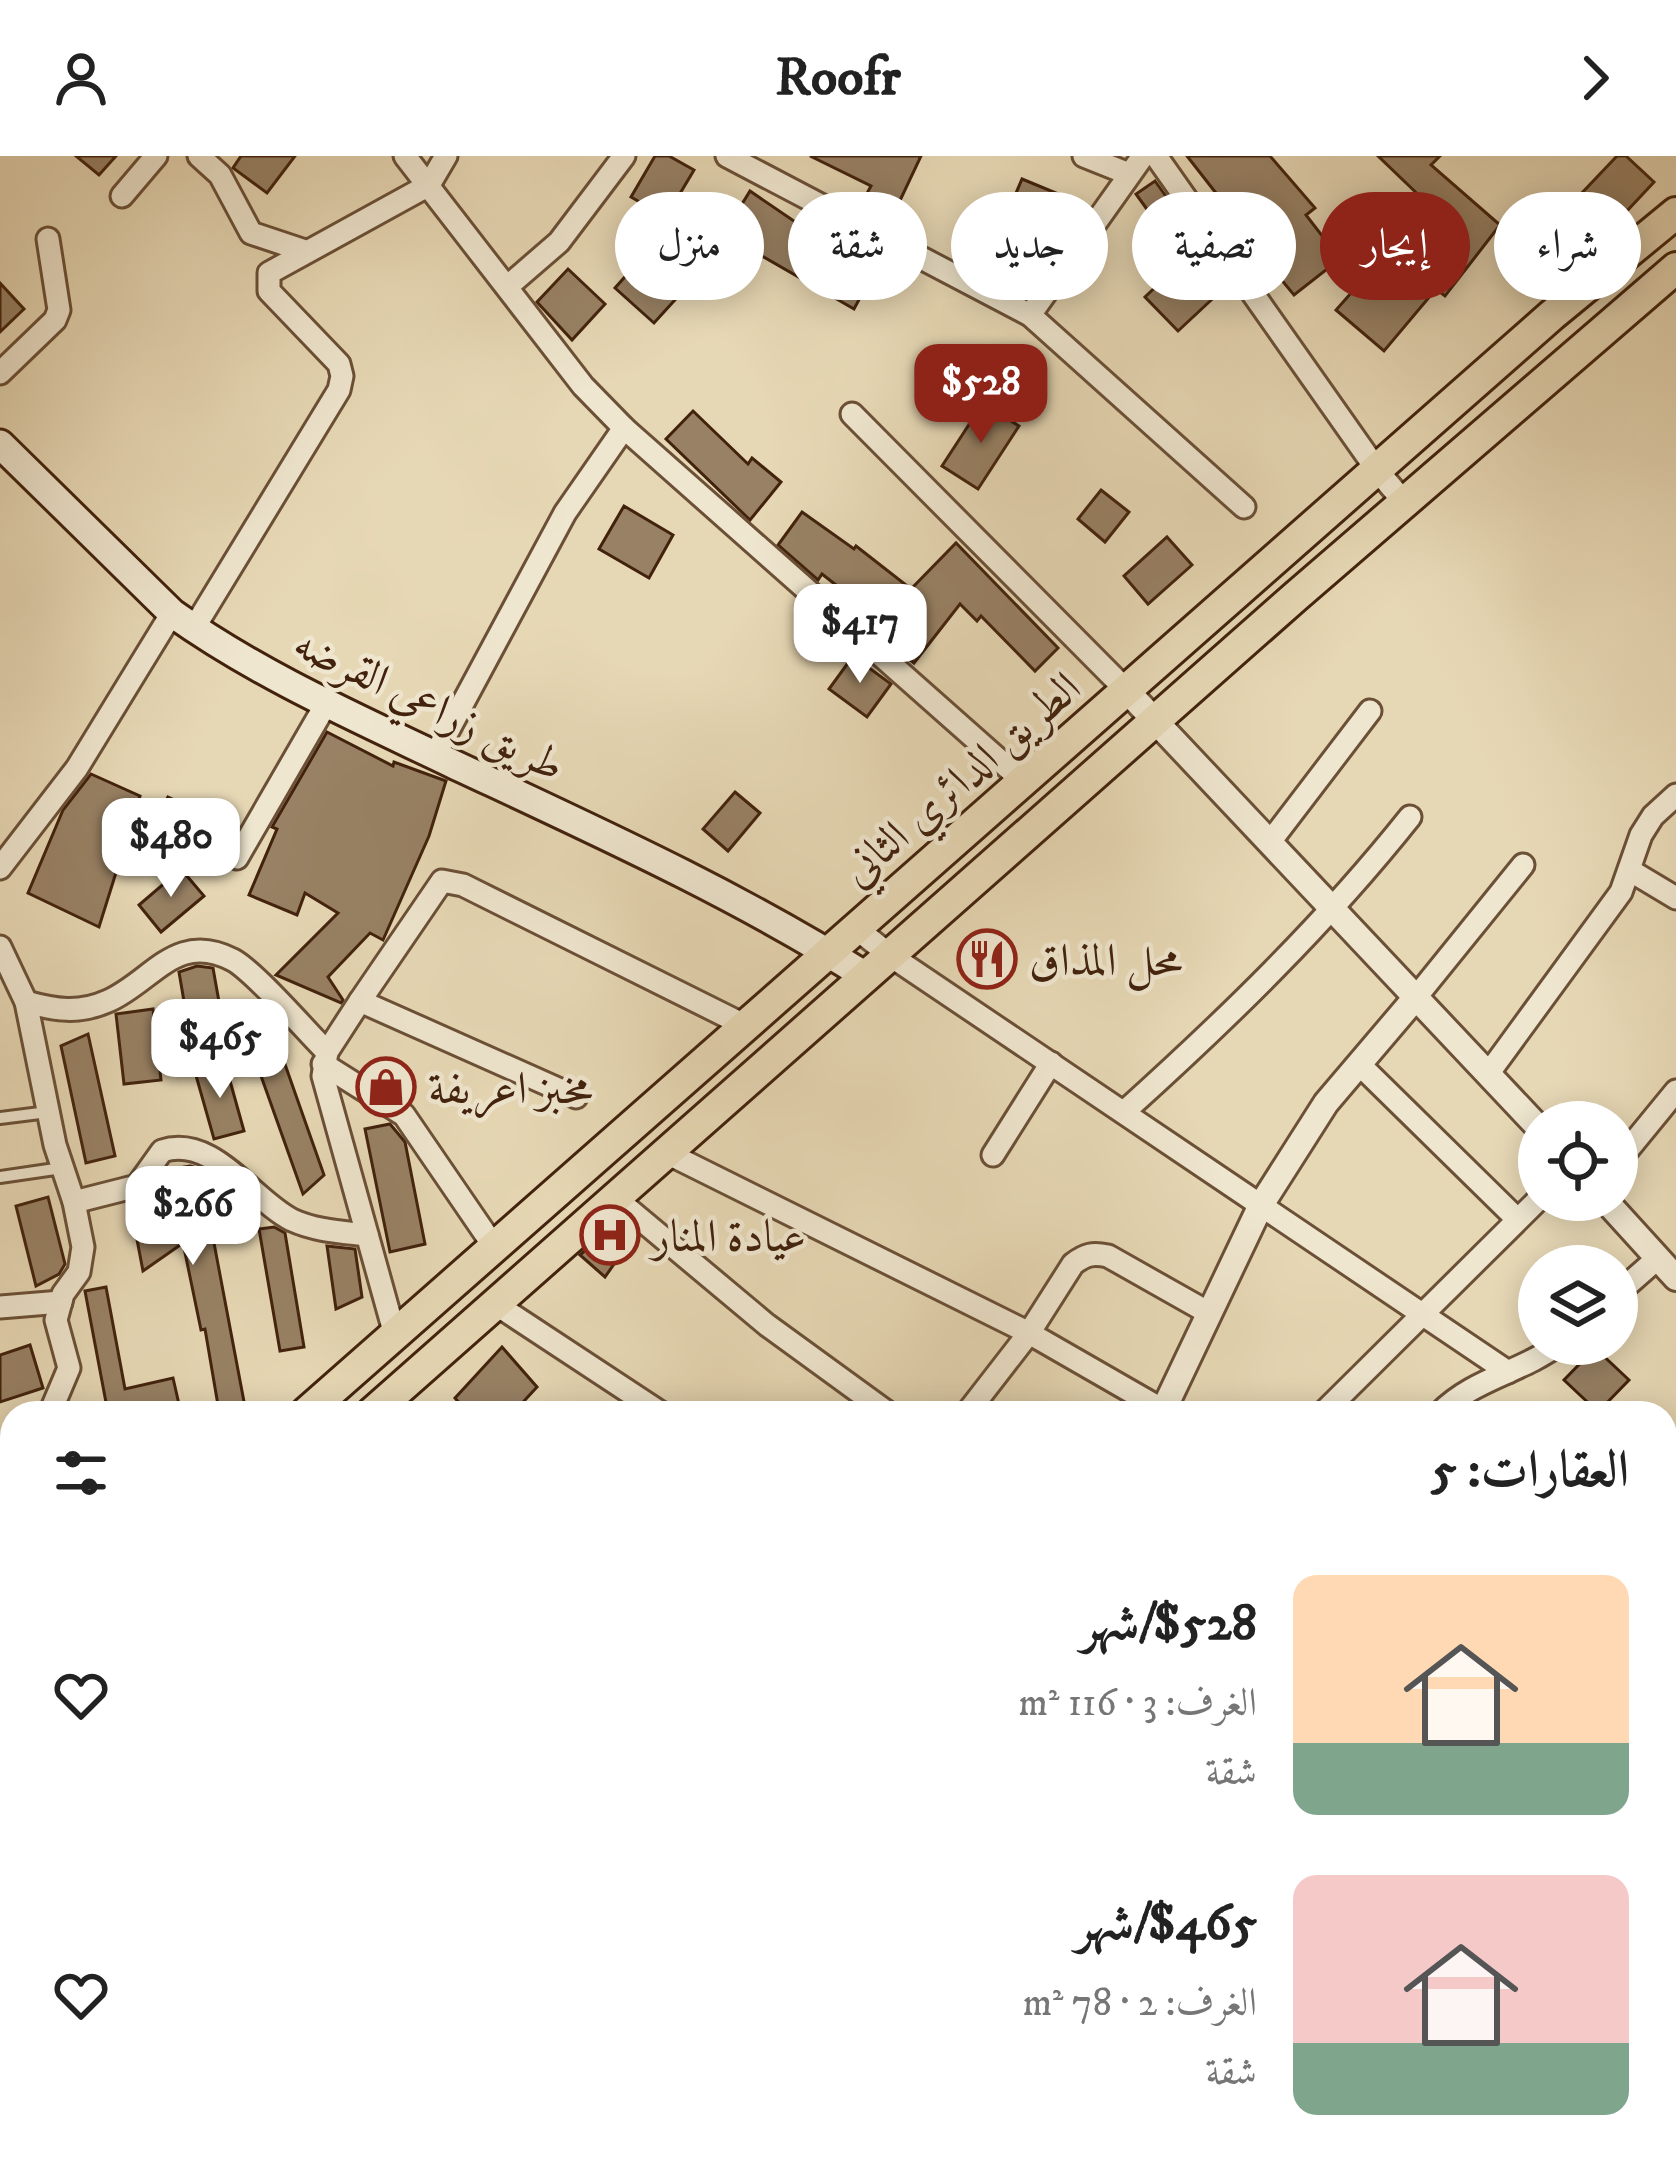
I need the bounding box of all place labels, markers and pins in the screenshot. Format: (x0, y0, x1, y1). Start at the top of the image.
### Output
pin: $528 (910, 344, 1052, 446)
pin: $417 (789, 584, 931, 686)
pin: $480 (100, 798, 242, 900)
restaurant icon: محل المذاق (956, 928, 1018, 990)
place label: محل المذاق (1029, 934, 1182, 991)
pin: $465 (149, 999, 291, 1101)
shop icon: مخبز اعريفة (355, 1056, 417, 1118)
place label: مخبز اعريفة (428, 1062, 593, 1119)
pin: $266 (122, 1166, 264, 1268)
hospital icon: عيادة المنار (579, 1204, 641, 1266)
place label: عيادة المنار (648, 1210, 806, 1266)

